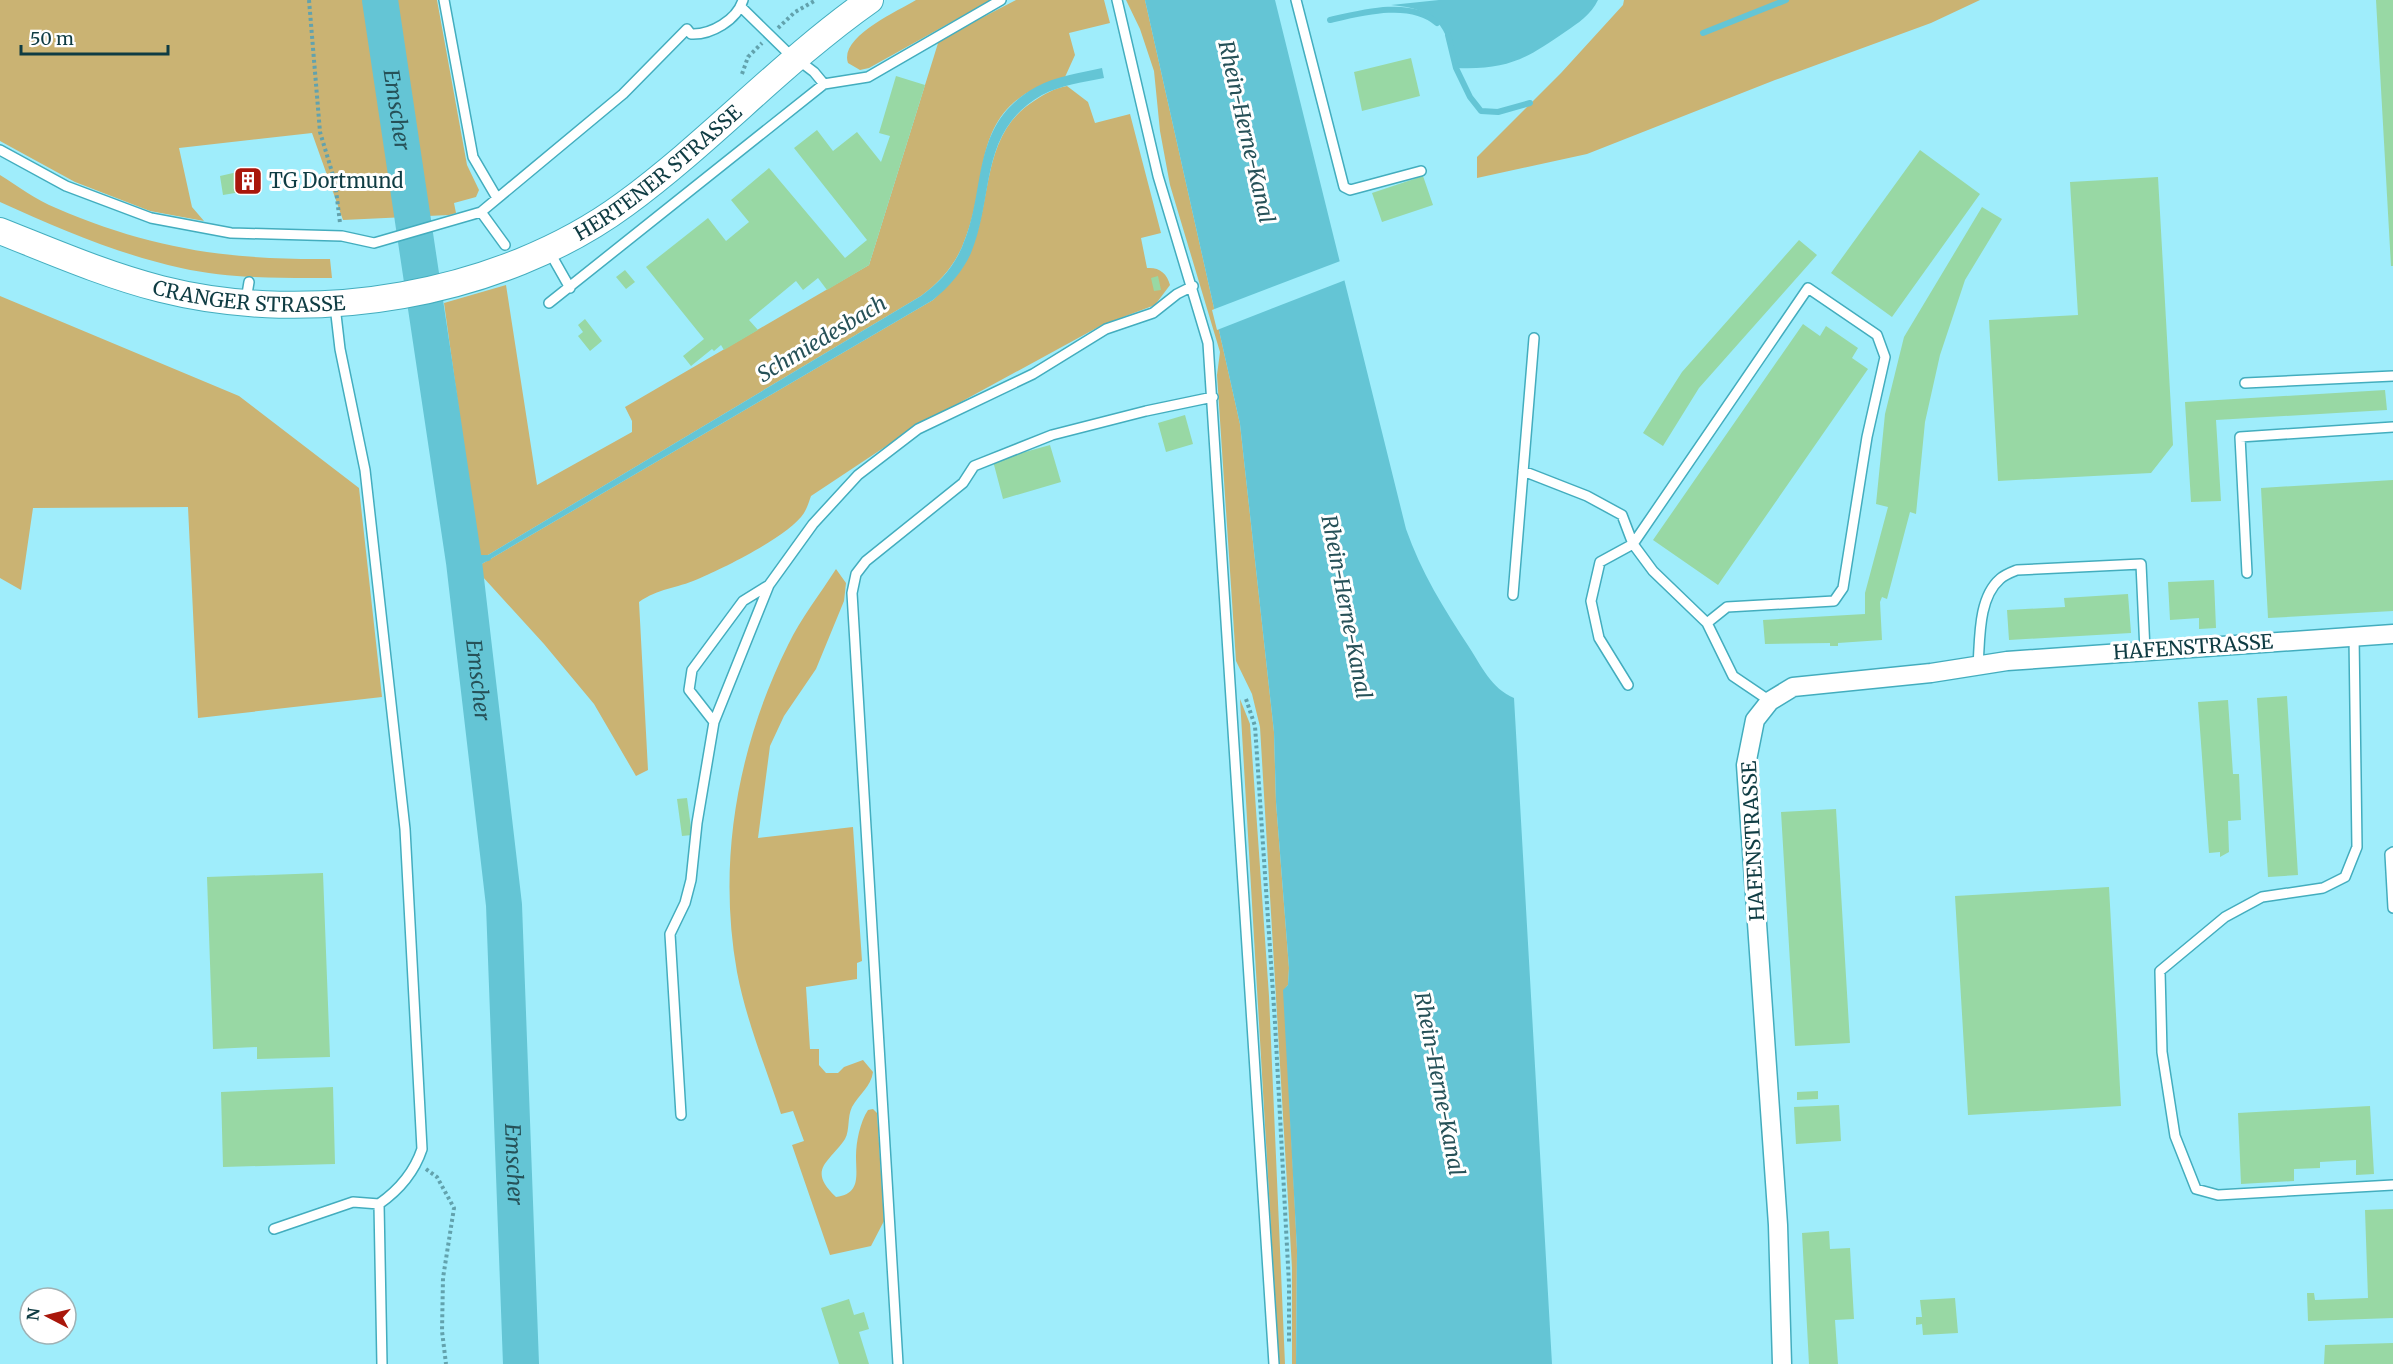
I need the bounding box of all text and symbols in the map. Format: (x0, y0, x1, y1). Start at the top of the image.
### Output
scale bar (21, 18, 168, 56)
text: 50 m (30, 27, 74, 50)
water label: Rhein-Herne-Kanal (1212, 38, 1281, 226)
water label: Emscher (378, 67, 416, 153)
street label: HERTENER STRASSE (569, 99, 747, 246)
building icon: TG Dortmund (232, 165, 264, 197)
place label: TG Dortmund (269, 168, 404, 193)
street label: CRANGER STRASSE (150, 274, 346, 317)
water label: Schmiedesbach (752, 289, 891, 388)
water label: Rhein-Herne-Kanal (1315, 513, 1378, 701)
street label: HAFENSTRASSE (2112, 628, 2274, 665)
water label: Emscher (460, 638, 496, 723)
street label: HAFENSTRASSE (1736, 760, 1769, 922)
water label: Rhein-Herne-Kanal (1408, 990, 1471, 1178)
water label: Emscher (499, 1123, 529, 1206)
north arrow (18, 1286, 78, 1346)
text: N (22, 1306, 44, 1322)

